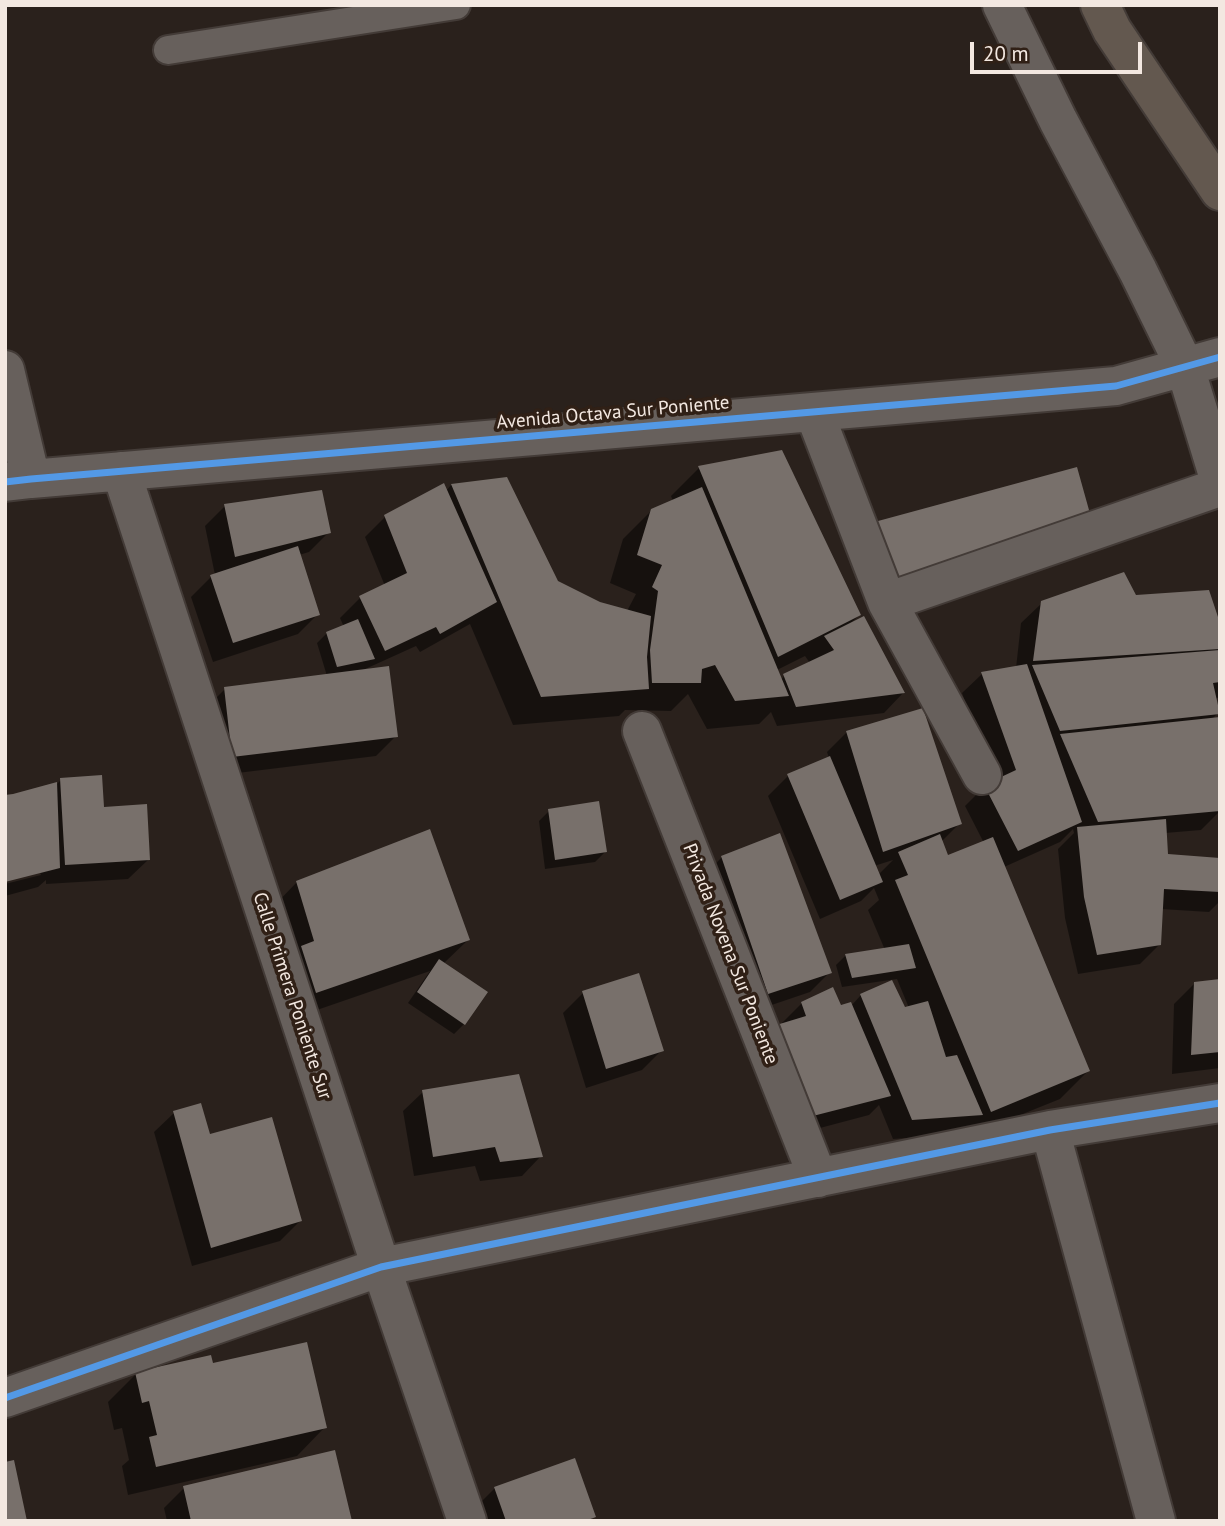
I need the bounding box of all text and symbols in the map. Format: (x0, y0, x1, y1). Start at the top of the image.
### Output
scale bar (973, 28, 1144, 72)
text: 20 m (983, 40, 1029, 67)
street label: Avenida Octava Sur Poniente (496, 391, 730, 435)
street label: Privada Novena Sur Poniente (677, 840, 783, 1068)
street label: Calle Primera Poniente Sur (248, 889, 336, 1103)

